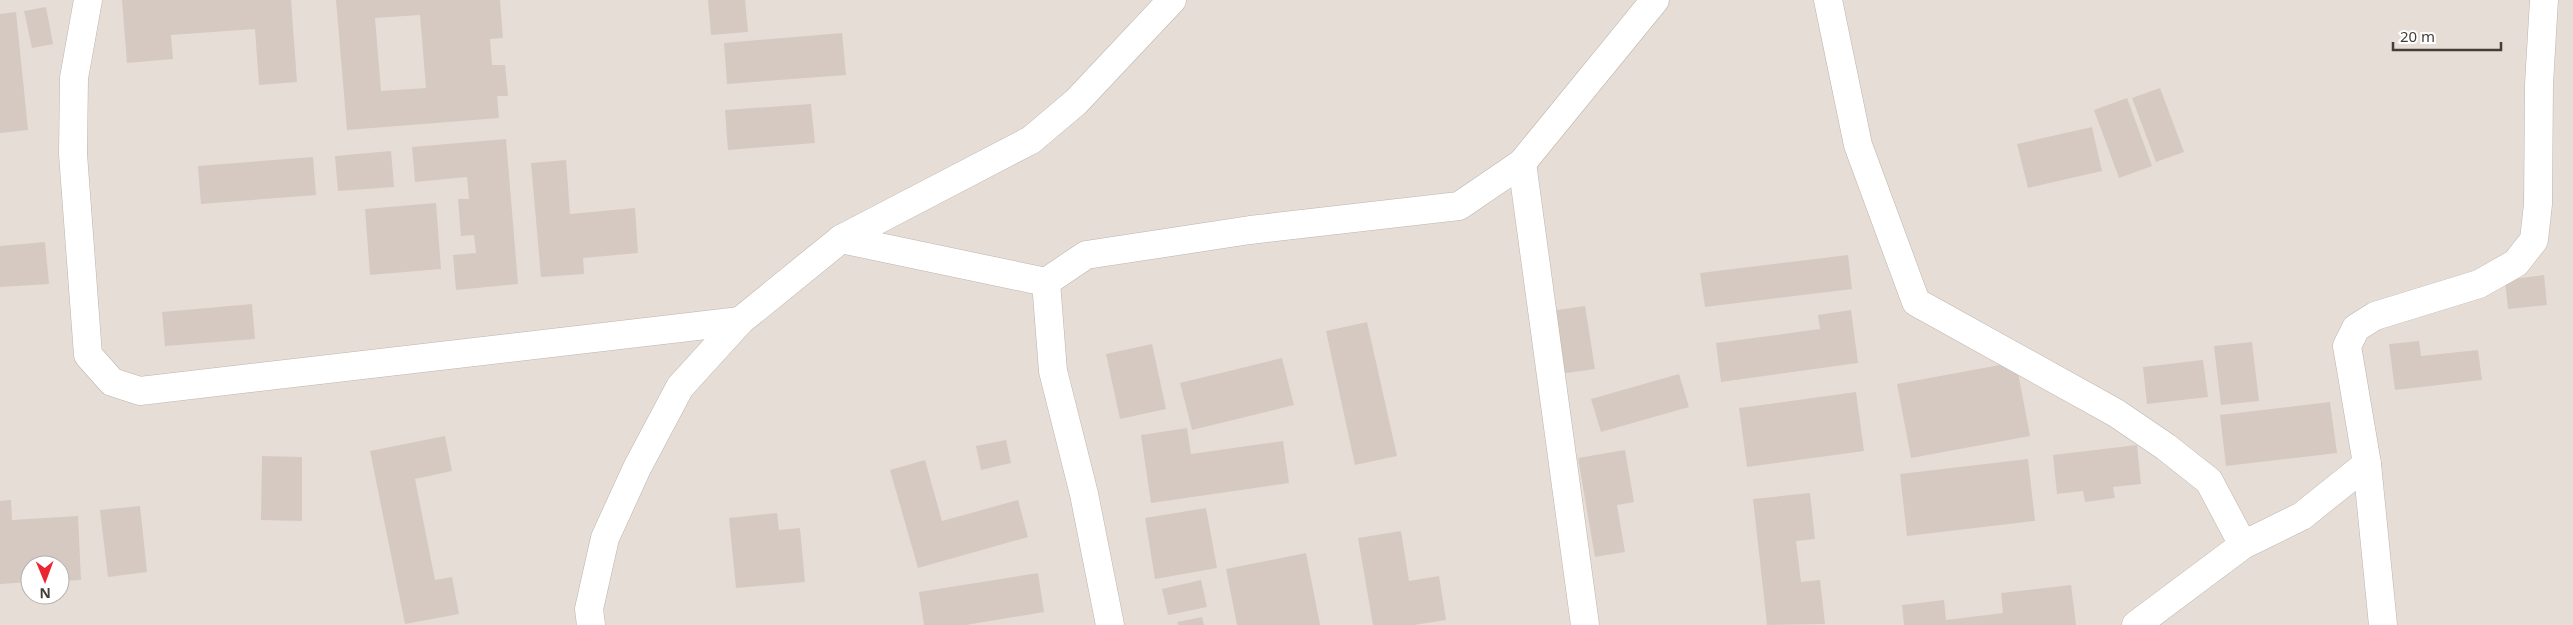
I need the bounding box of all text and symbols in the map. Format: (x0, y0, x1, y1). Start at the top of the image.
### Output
scale bar (2393, 20, 2500, 52)
text: 20 m (2400, 26, 2435, 46)
north arrow (20, 555, 70, 605)
text: N (39, 584, 51, 603)

